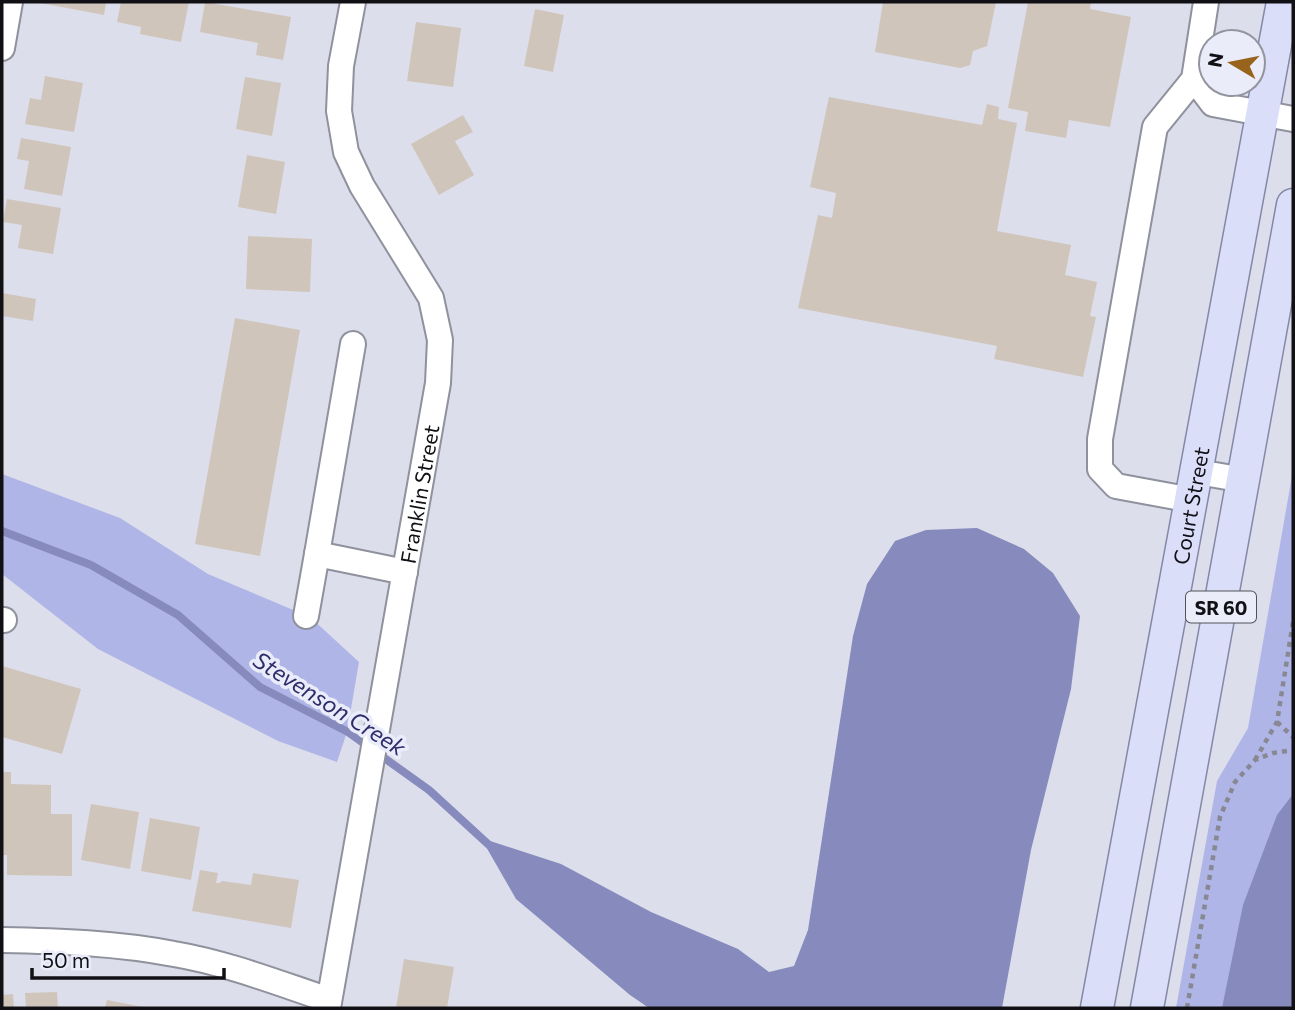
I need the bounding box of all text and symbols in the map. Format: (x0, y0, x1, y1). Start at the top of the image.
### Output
north arrow (1197, 28, 1267, 98)
text: N (1202, 51, 1227, 69)
street label: Franklin Street (394, 423, 443, 565)
street label: Court Street (1167, 445, 1213, 566)
road number: SR 60 (1186, 592, 1256, 622)
water label: Stevenson Creek (249, 645, 412, 761)
scale bar (32, 936, 224, 980)
text: 50 m (42, 947, 90, 972)

